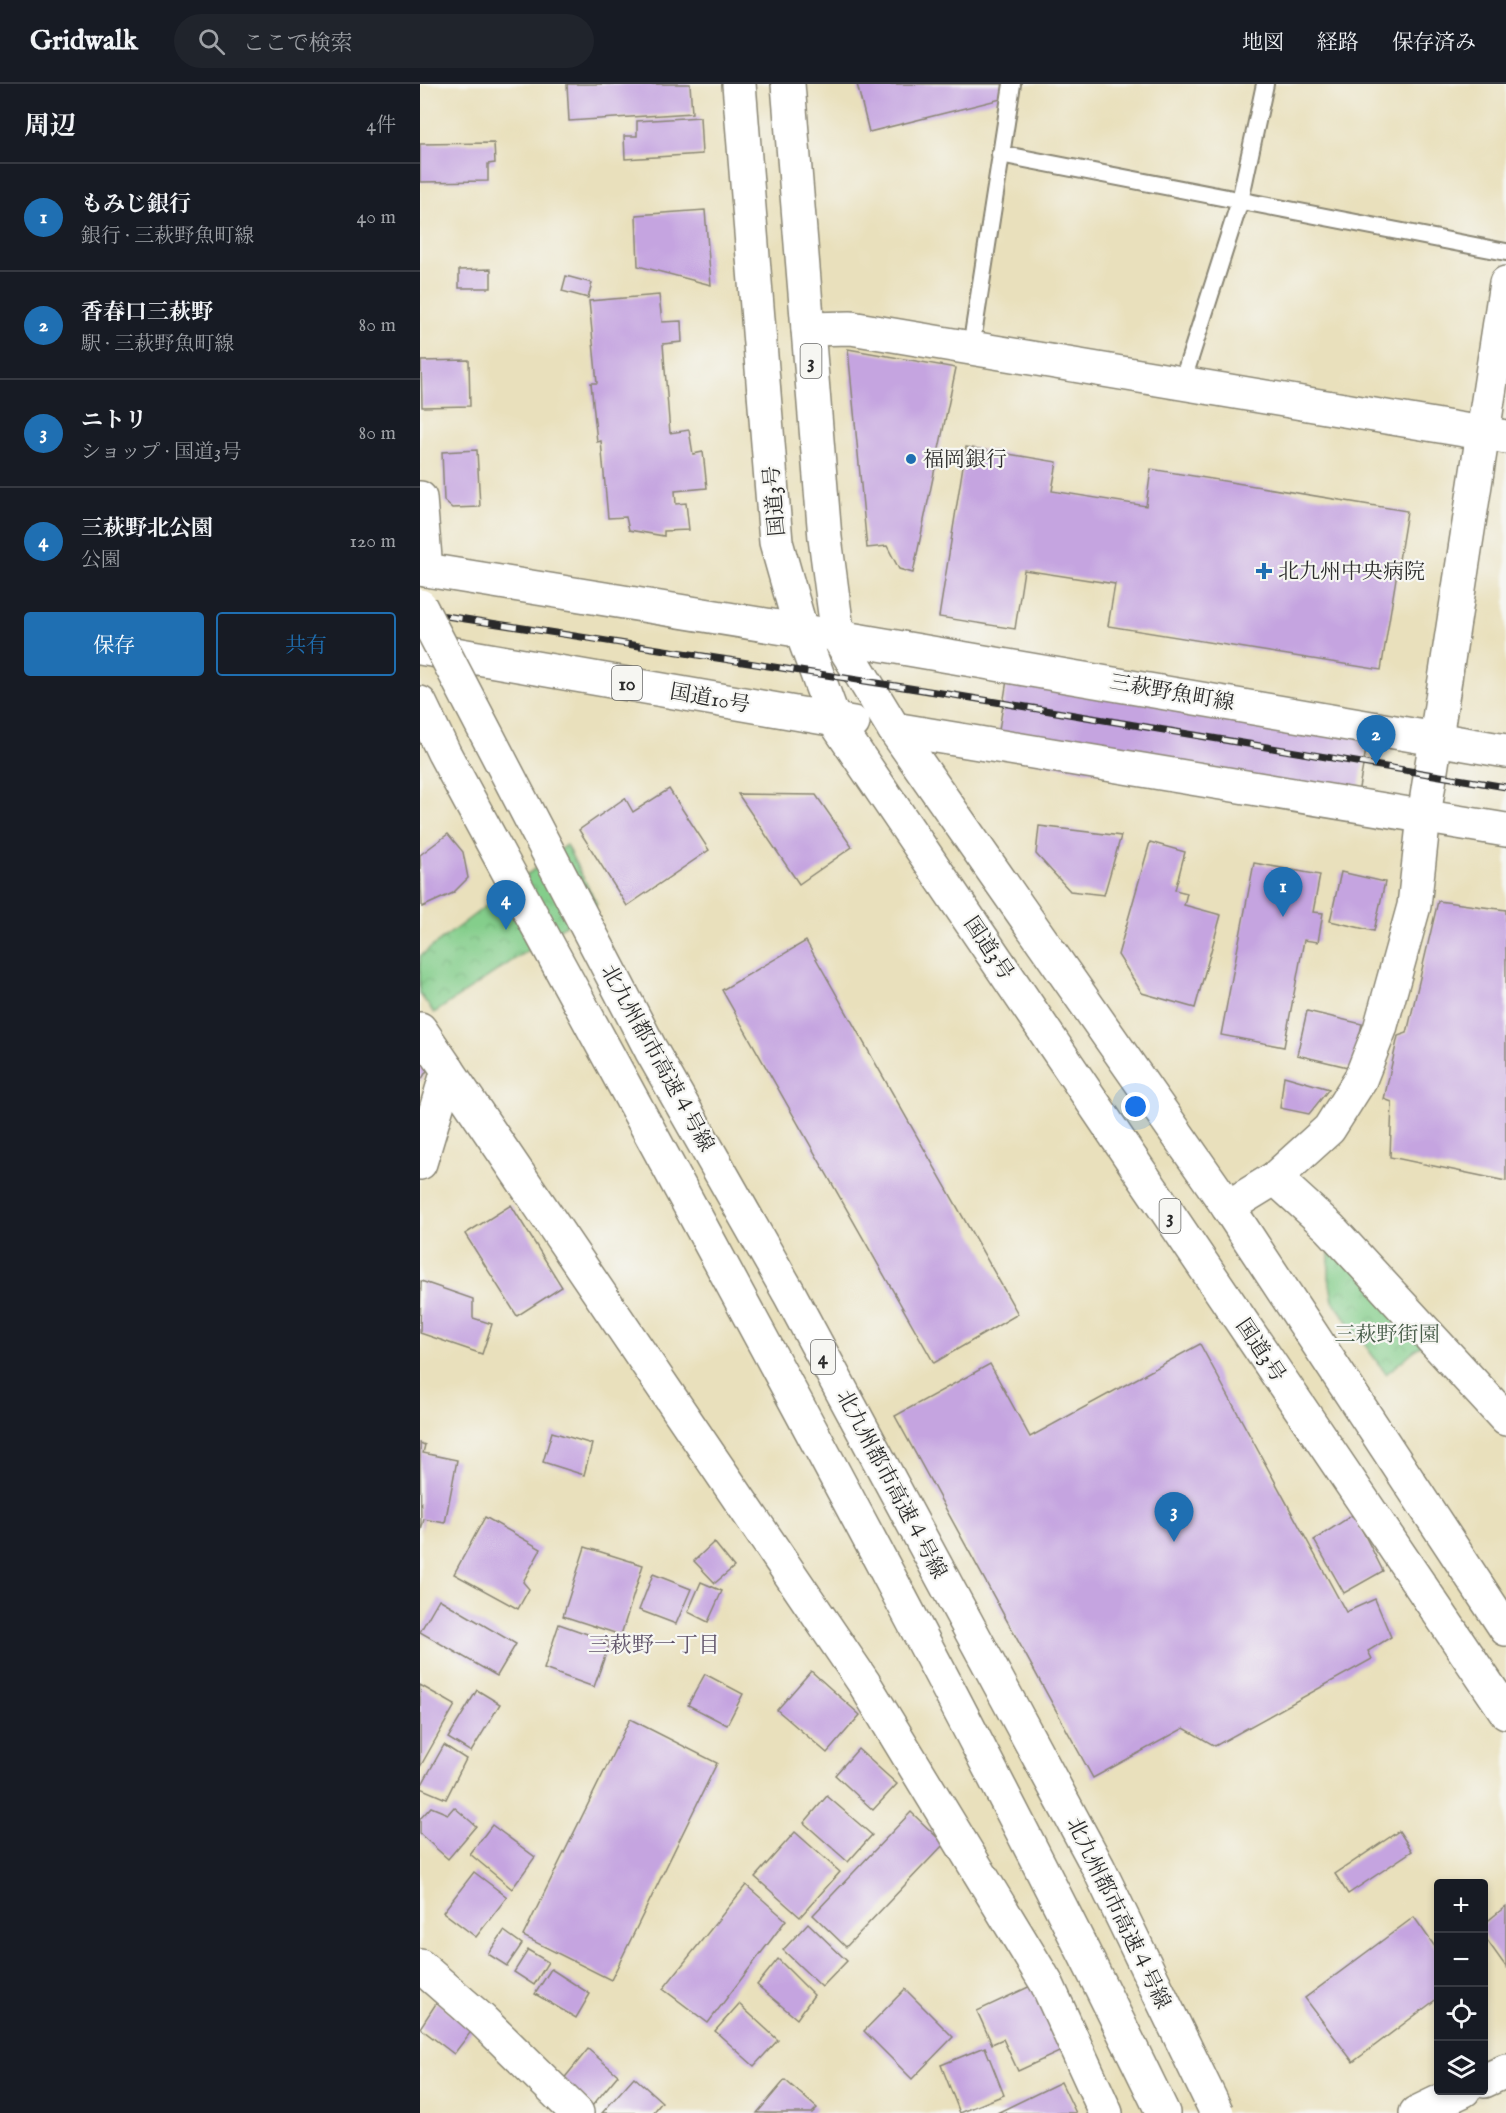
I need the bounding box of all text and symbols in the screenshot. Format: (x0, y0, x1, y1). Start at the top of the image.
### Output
search box (174, 14, 594, 68)
text: Gridwalk (30, 24, 138, 59)
icon: search (195, 25, 228, 58)
text: ここで検索 (243, 30, 353, 58)
text: 地図 (1242, 30, 1284, 57)
text: 経路 (1317, 30, 1359, 57)
text: 保存済み (1392, 30, 1476, 57)
text: 周辺 (24, 110, 76, 143)
text: 4件 (366, 113, 396, 138)
text: もみじ銀行 (81, 191, 191, 219)
text: 1 (40, 205, 47, 230)
text: 40 m (357, 205, 396, 230)
text: 銀行 · 三萩野魚町線 (81, 224, 254, 249)
text: 香春口三萩野 (81, 299, 213, 327)
text: 2 (39, 313, 48, 338)
text: 80 m (359, 313, 396, 338)
text: 駅 · 三萩野魚町線 (81, 332, 234, 357)
road number: 3 (800, 344, 822, 378)
text: ニトリ (81, 407, 147, 435)
text: 3 (40, 421, 47, 446)
text: 80 m (359, 421, 396, 446)
text: ショップ · 国道3号 (81, 440, 241, 465)
place label: 福岡銀行 (923, 447, 1007, 474)
marker: 福岡銀行 (904, 452, 918, 466)
street label: 国道3号 (759, 464, 792, 537)
text: 三萩野北公園 (81, 515, 213, 543)
text: 4 (39, 529, 48, 554)
text: 120 m (350, 529, 396, 554)
text: 公園 (81, 548, 121, 573)
place label: 北九州中央病院 (1278, 559, 1425, 586)
marker: 北九州中央病院 (1255, 562, 1273, 580)
button: 保存 (24, 612, 204, 676)
button: 共有 (216, 612, 396, 676)
road number: 10 (612, 666, 642, 700)
street label: 三萩野魚町線 (1107, 669, 1236, 718)
street label: 国道10号 (667, 679, 752, 720)
pin: 2 (1356, 716, 1396, 765)
pin: 1 (1264, 868, 1302, 917)
pin: 4 (486, 880, 526, 930)
street label: 国道3号 (957, 912, 1019, 986)
street label: 北九州都市高速４号線 (594, 960, 719, 1157)
your location (1121, 1092, 1150, 1121)
road number: 3 (1160, 1199, 1180, 1233)
street label: 国道3号 (1229, 1314, 1291, 1388)
park label: 三萩野街園 (1335, 1322, 1440, 1349)
road number: 4 (811, 1340, 835, 1374)
street label: 北九州都市高速４号線 (829, 1386, 952, 1584)
pin: 3 (1154, 1492, 1194, 1542)
district label: 三萩野一丁目 (588, 1632, 720, 1660)
street label: 北九州都市高速４号線 (1059, 1813, 1176, 2014)
map controls (1434, 1879, 1488, 2095)
button: + (1434, 1879, 1488, 1933)
button: − (1434, 1933, 1488, 1987)
button: locate (1434, 1987, 1488, 2041)
button: layers (1434, 2041, 1488, 2095)

